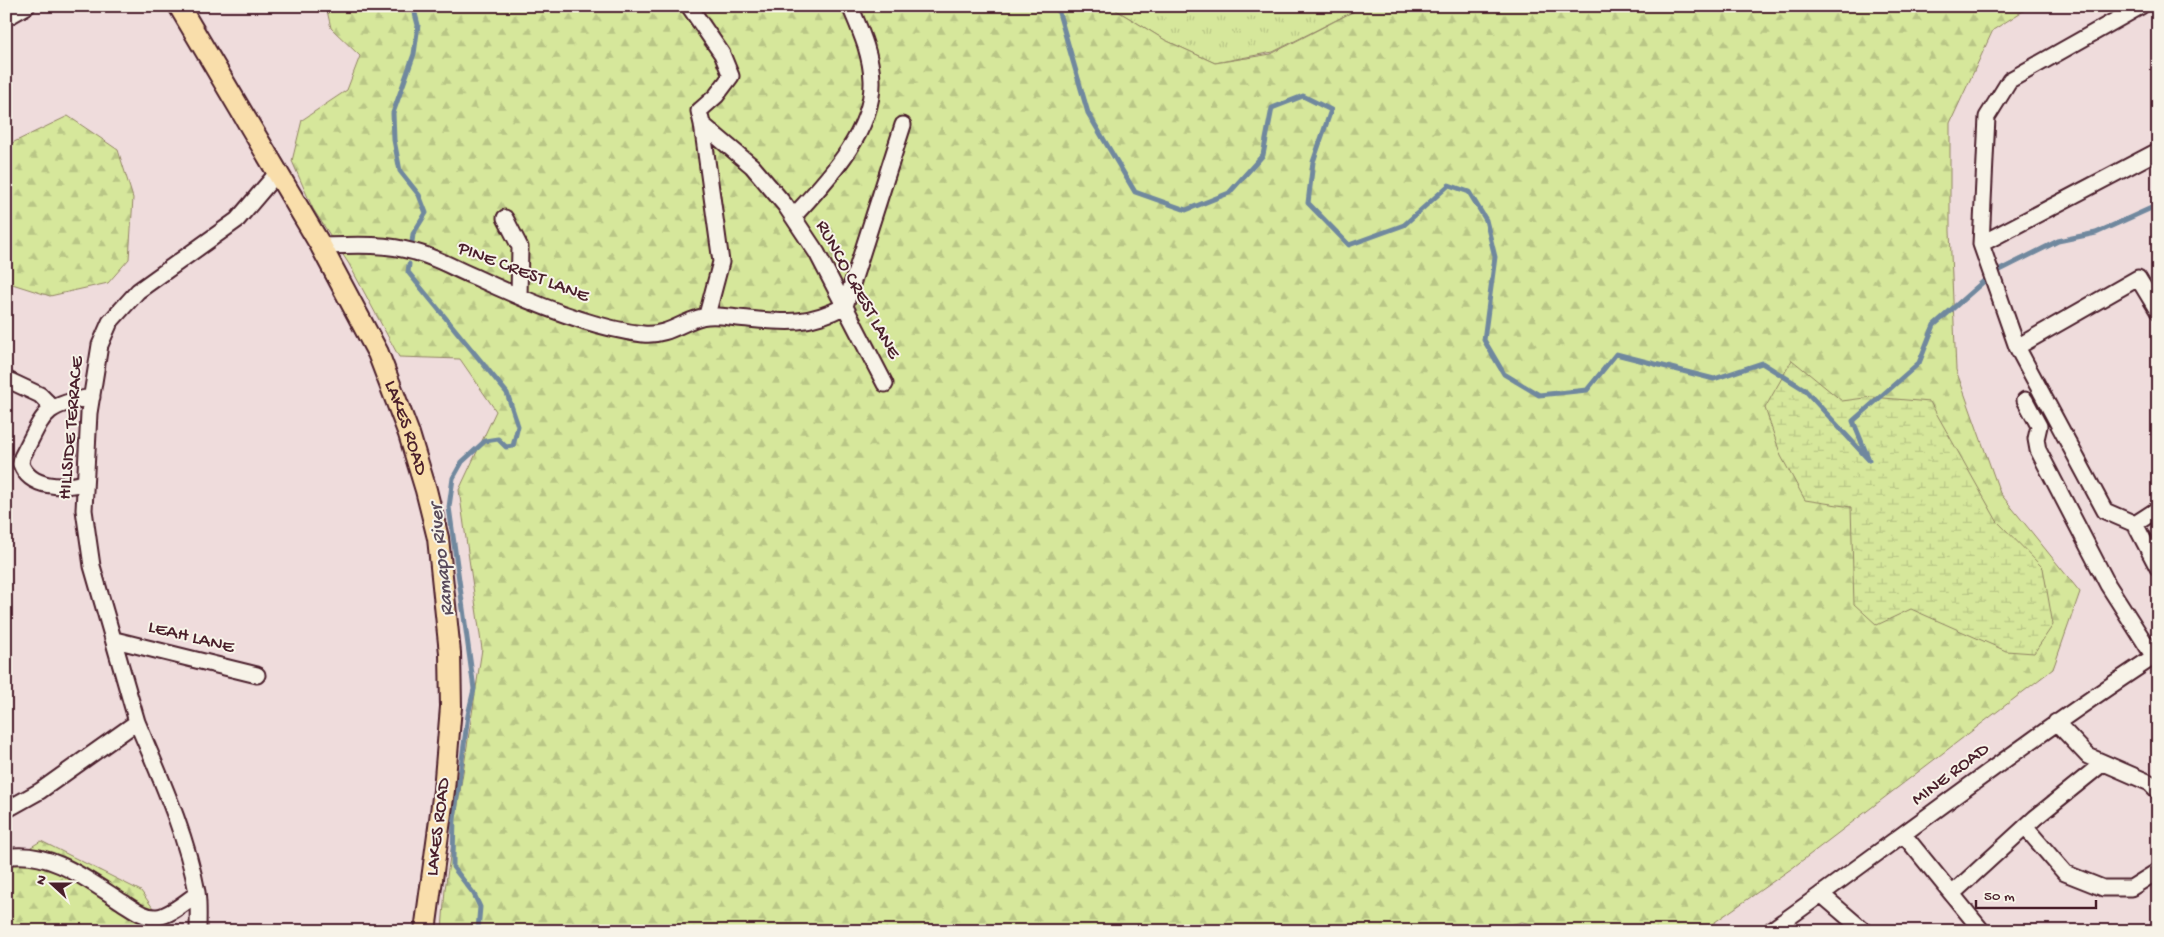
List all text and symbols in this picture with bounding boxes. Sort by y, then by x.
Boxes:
street label: RUNCO CREST LANE [809,217,905,364]
street label: PINE CREST LANE [453,237,593,309]
street label: HILLSIDE TERRACE [54,354,90,501]
street label: LAKES ROAD [378,377,433,479]
water label: Ramapo River [425,499,460,617]
street label: LEAH LANE [146,616,237,660]
street label: MINE ROAD [1908,738,1995,812]
street label: LAKES ROAD [422,776,457,877]
north arrow [28,860,78,910]
text: N [33,873,52,888]
scale bar [1976,877,2096,909]
text: 50 m [1984,888,2015,906]

